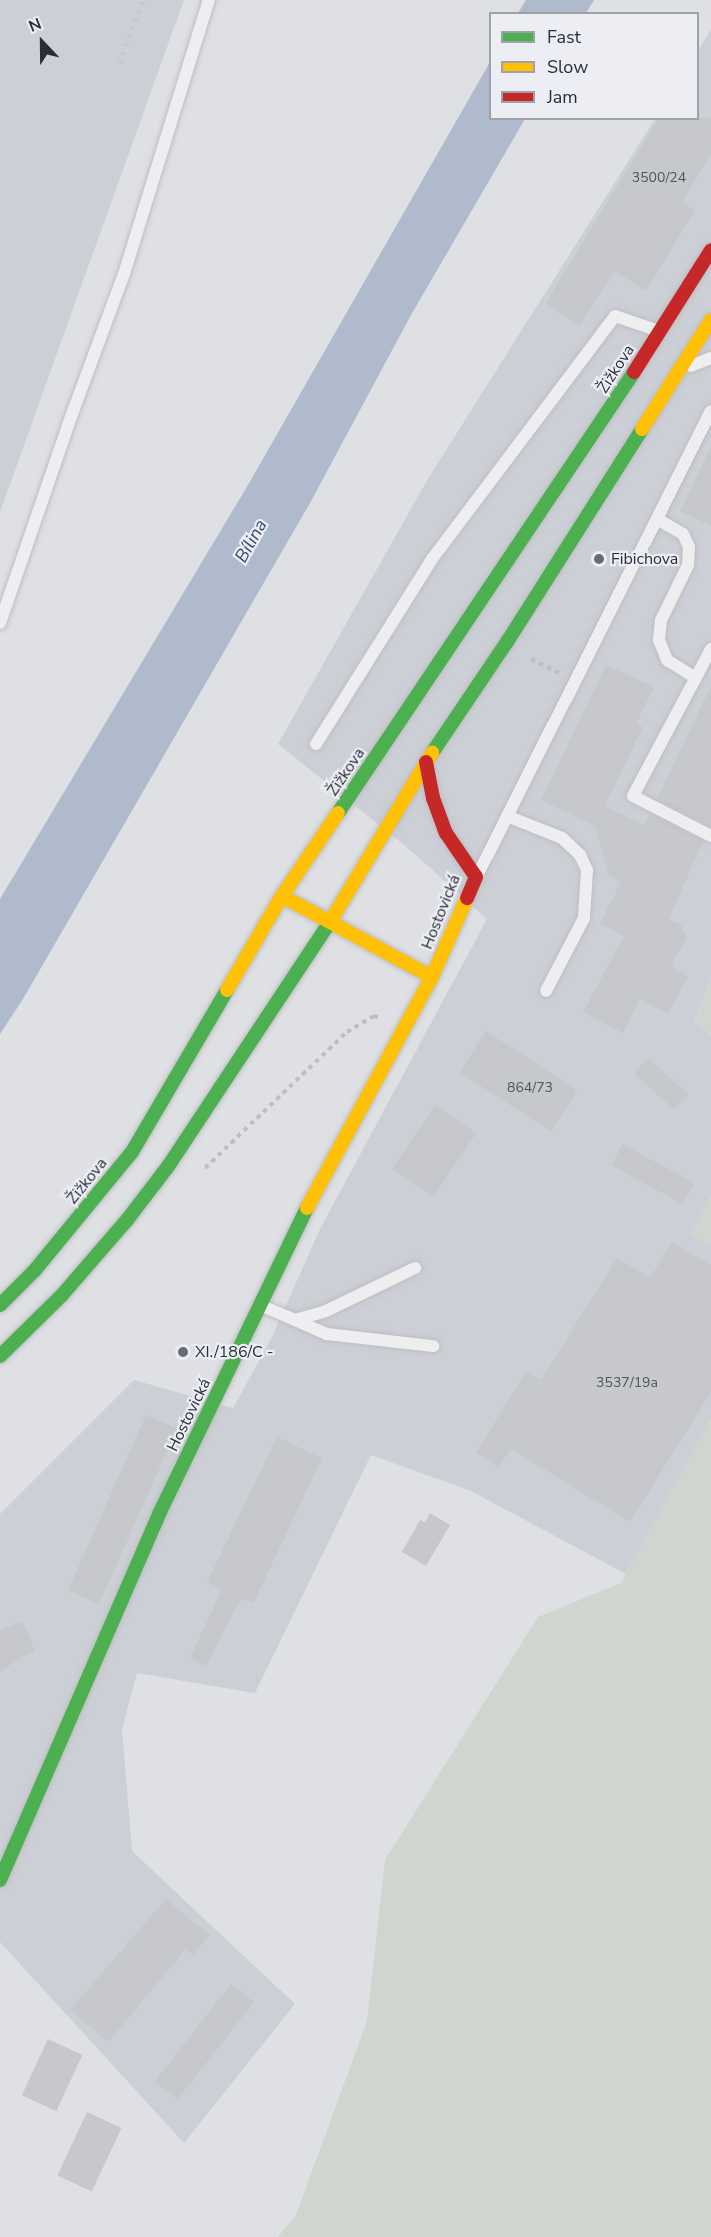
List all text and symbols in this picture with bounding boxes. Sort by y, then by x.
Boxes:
north arrow [12,12,72,72]
legend [489,12,699,120]
text: N [26,13,45,38]
text: Fast [547,25,581,49]
text: Slow [547,55,588,79]
text: Jam [547,85,578,109]
house number: 3500/24 [632,170,686,186]
street label: Žižkova [593,341,639,397]
water label: Bílina [230,516,272,566]
place label: Fibichova [611,549,678,569]
marker: Fibichova [592,552,606,566]
street label: Žižkova [323,744,369,800]
street label: Hostovická [417,872,465,952]
house number: 864/73 [507,1080,553,1096]
street label: Žižkova [63,1154,111,1208]
place label: XI./186/C - [195,1342,274,1362]
marker: XI./186/C - [176,1345,190,1359]
street label: Hostovická [163,1375,215,1455]
house number: 3537/19a [596,1375,658,1391]

